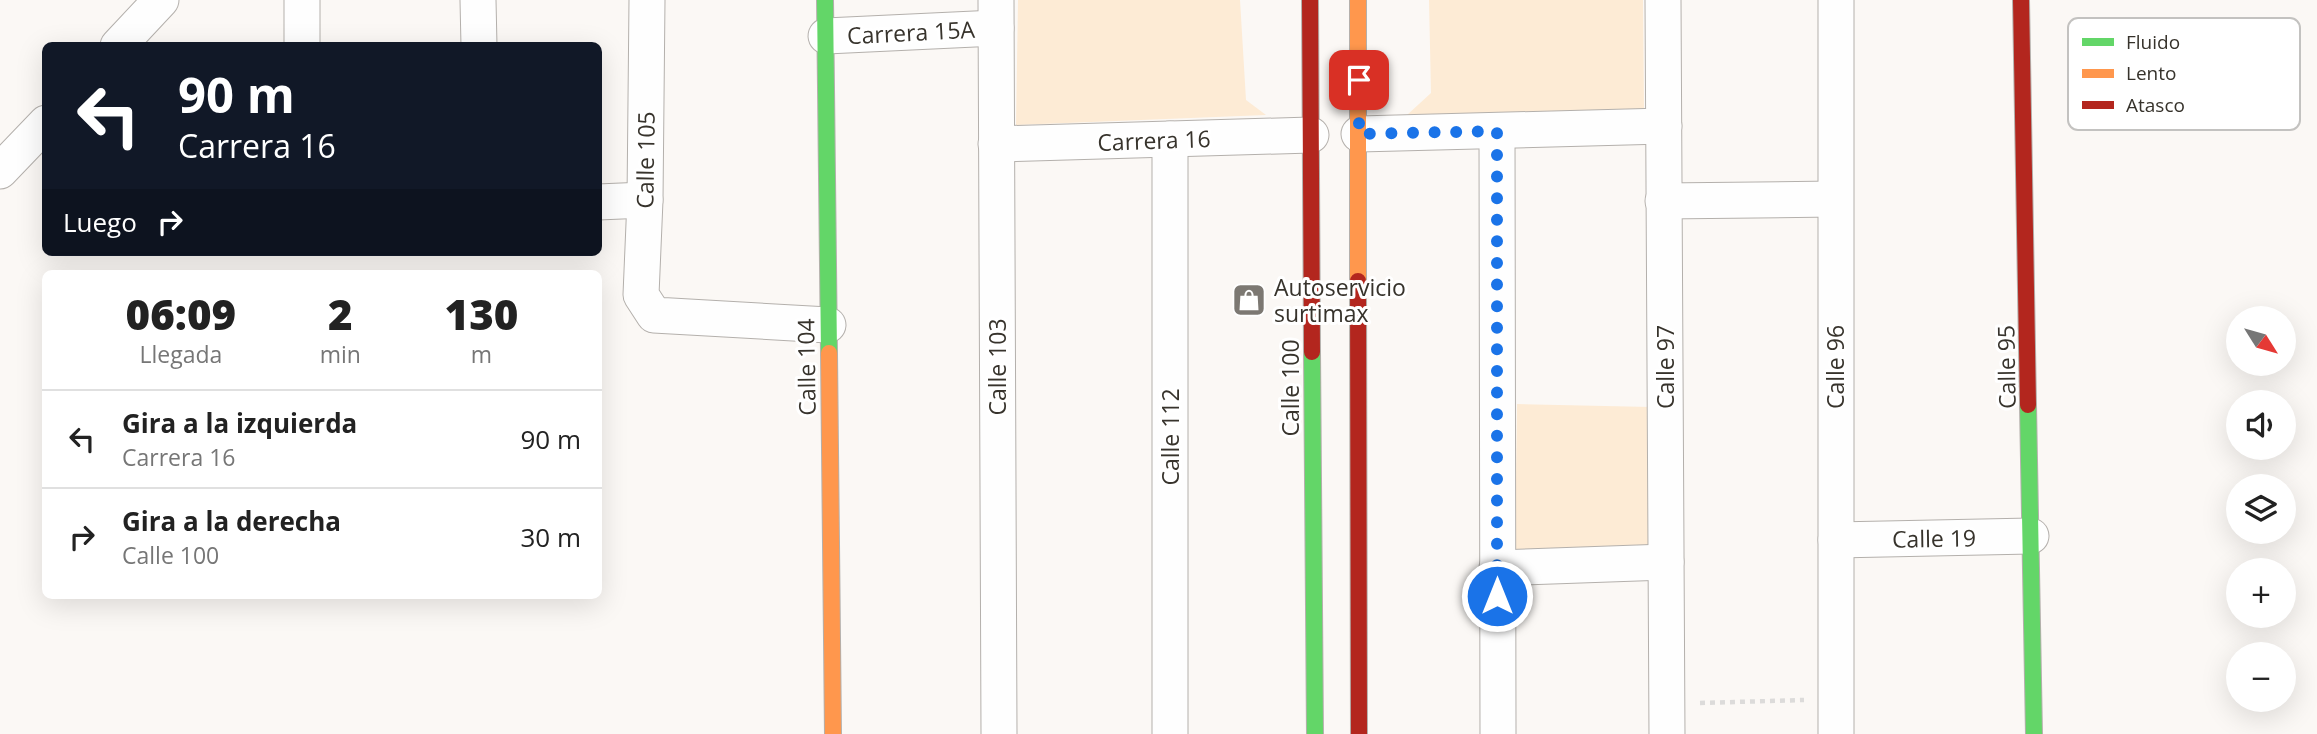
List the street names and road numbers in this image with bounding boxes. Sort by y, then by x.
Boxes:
street label: Carrera 15A [846,13,976,51]
street label: Calle 105 [628,111,662,209]
street label: Carrera 16 [1097,122,1211,158]
street label: Calle 104 [789,318,823,416]
street label: Calle 103 [981,318,1013,416]
street label: Calle 97 [1649,325,1681,409]
street label: Calle 96 [1819,325,1851,409]
street label: Calle 95 [1989,325,2023,409]
street label: Calle 100 [1274,339,1306,437]
street label: Calle 112 [1154,388,1186,486]
street label: Calle 19 [1892,521,1976,555]

